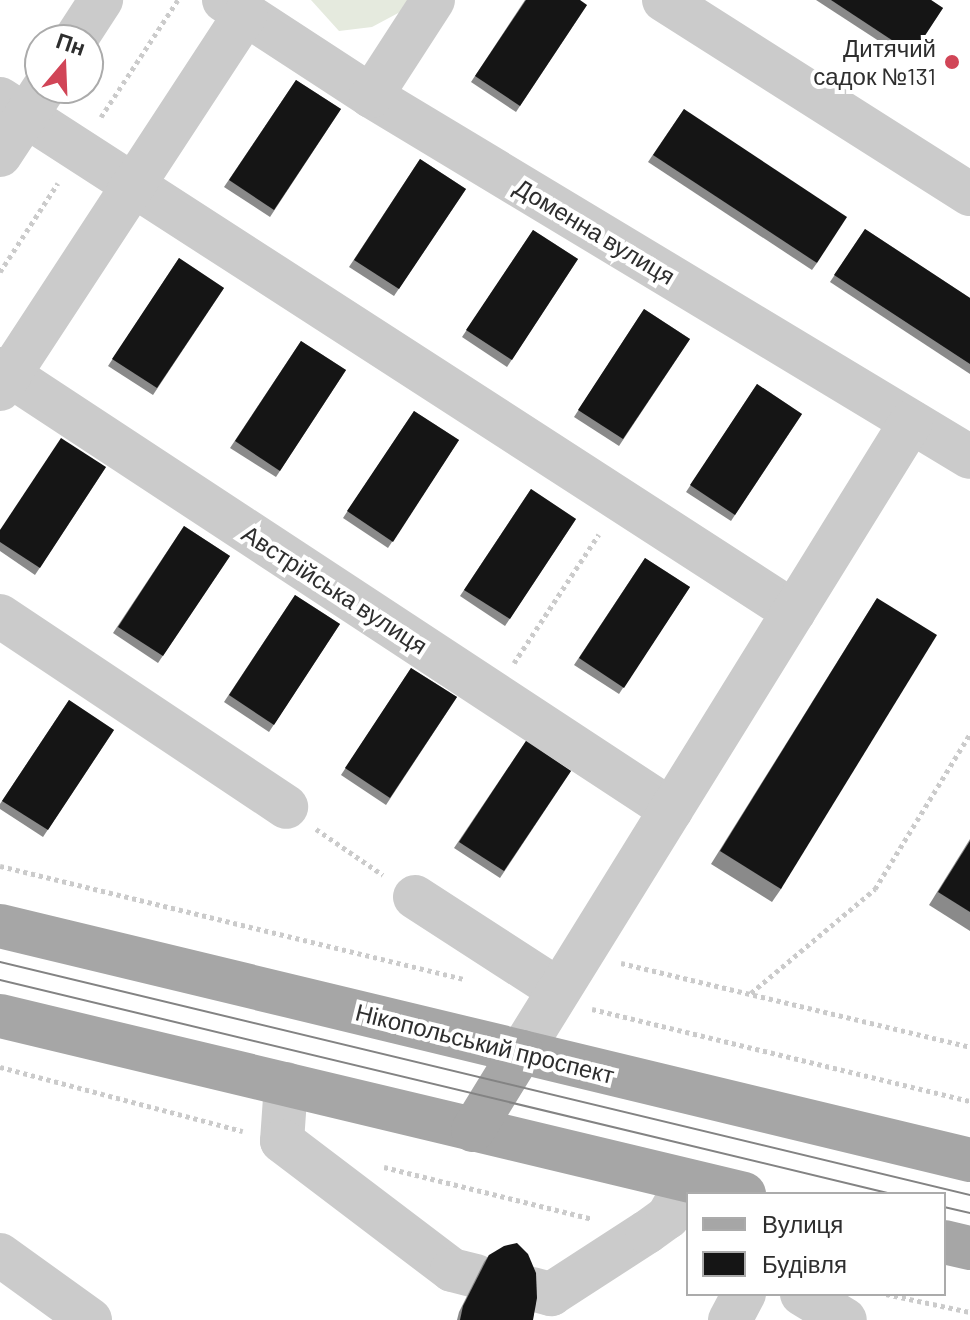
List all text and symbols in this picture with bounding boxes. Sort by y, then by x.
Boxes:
north arrow [24,24,104,104]
text: Пн [53,26,89,60]
place label: Дитячий садок №131 [813,34,936,90]
marker: Дитячий садок №131 [943,53,961,71]
street label: Доменна вулиця [509,172,681,290]
street label: Австрійська вулиця [237,518,433,660]
street label: Нікопольський проспект [353,997,617,1089]
legend [686,1192,946,1296]
text: Вулиця [762,1209,843,1238]
text: Будівля [762,1249,847,1278]

